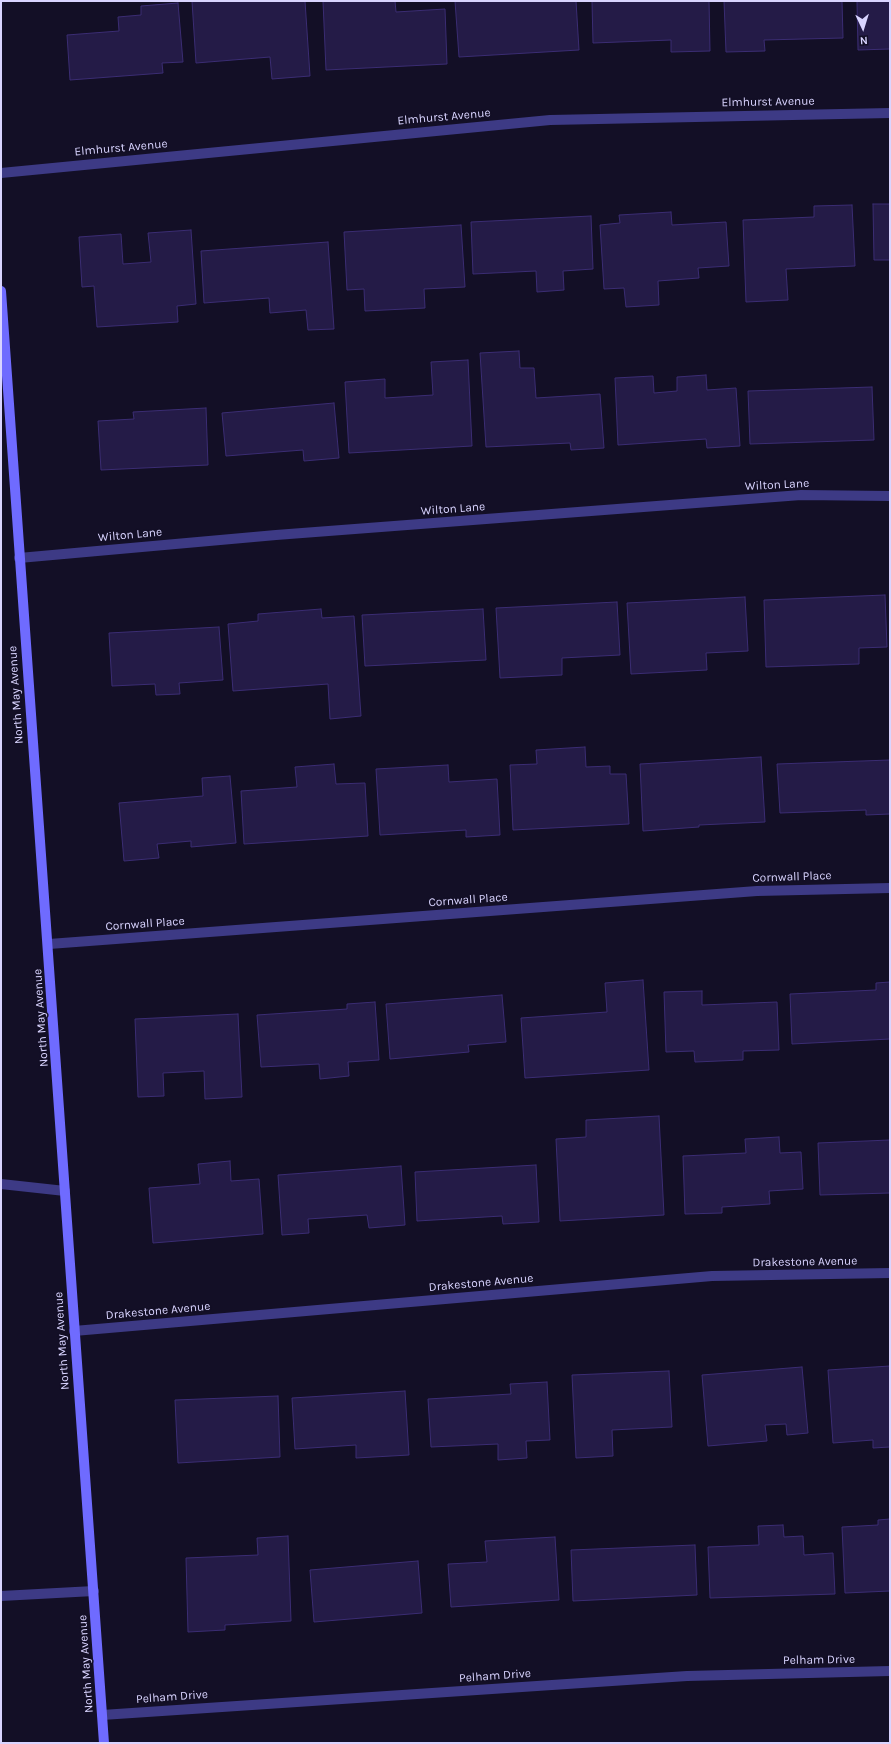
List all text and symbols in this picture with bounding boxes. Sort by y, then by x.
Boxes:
north arrow [843,8,883,48]
text: N [859,34,868,47]
street label: Elmhurst Avenue [721,94,815,110]
street label: Elmhurst Avenue [397,106,491,128]
street label: Elmhurst Avenue [74,137,168,159]
street label: Wilton Lane [744,476,810,494]
street label: Wilton Lane [420,500,486,518]
street label: Wilton Lane [97,525,163,545]
street label: North May Avenue [5,645,27,745]
street label: Cornwall Place [752,868,832,886]
street label: Cornwall Place [428,890,508,910]
street label: Cornwall Place [105,914,185,934]
street label: North May Avenue [30,968,52,1068]
street label: Drakestone Avenue [752,1254,858,1270]
street label: Drakestone Avenue [428,1271,534,1295]
street label: North May Avenue [51,1291,73,1391]
street label: Drakestone Avenue [105,1299,211,1323]
street label: North May Avenue [75,1614,97,1714]
street label: Pelham Drive [783,1652,855,1668]
street label: Pelham Drive [459,1666,531,1686]
street label: Pelham Drive [136,1687,208,1707]

